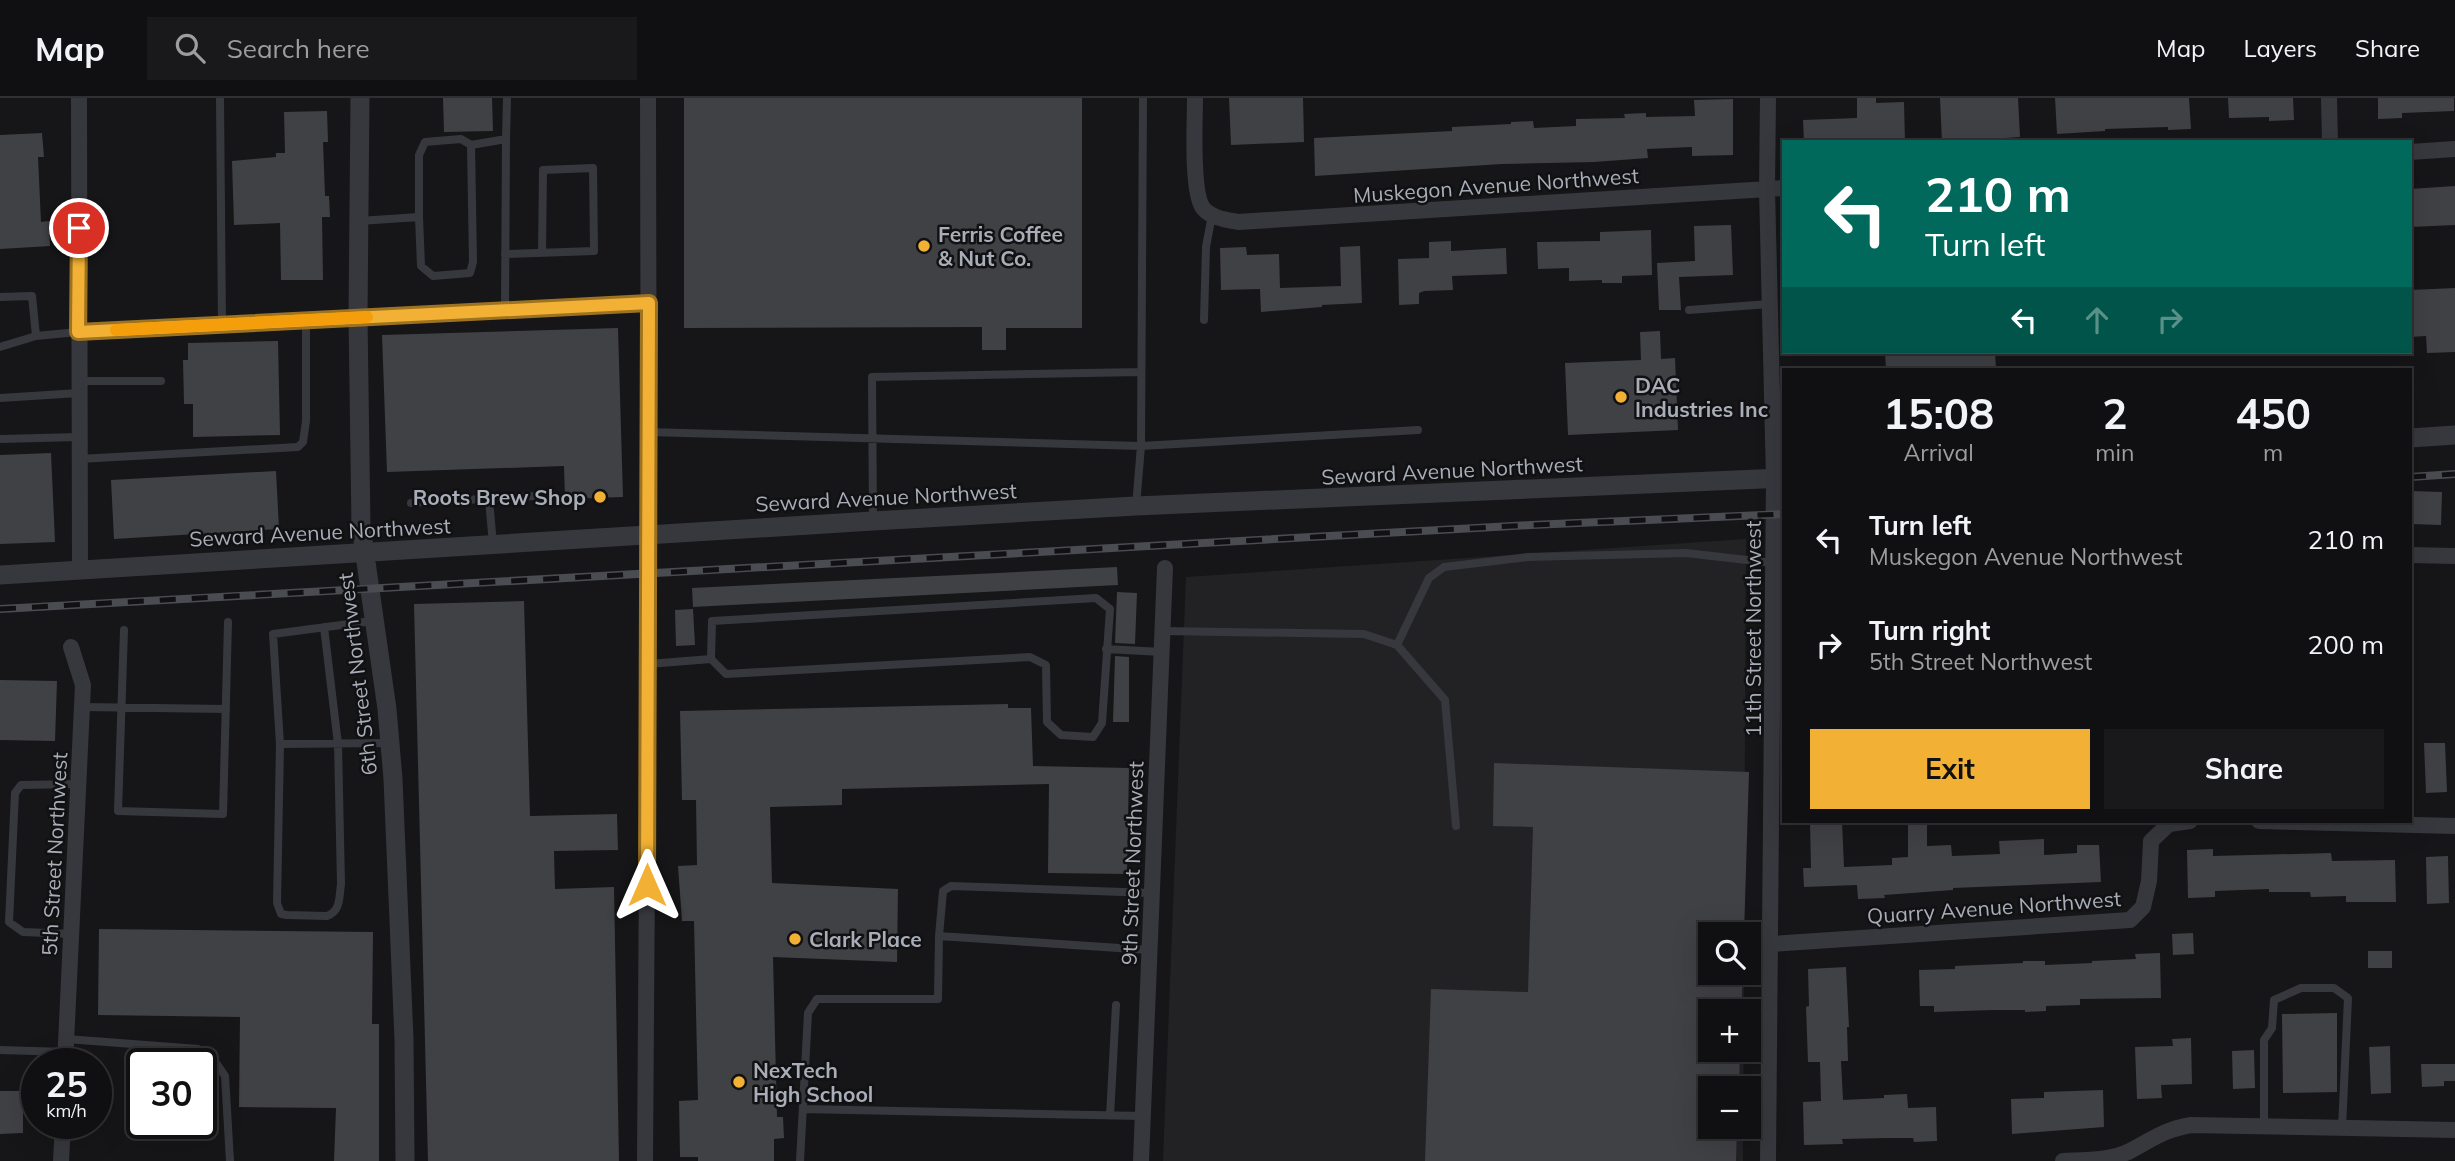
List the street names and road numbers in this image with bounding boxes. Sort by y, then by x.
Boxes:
street label: Muskegon Avenue Northwest [1352,162,1640,208]
street label: Seward Avenue Northwest [1321,450,1583,490]
street label: Seward Avenue Northwest [755,477,1017,517]
street label: Seward Avenue Northwest [189,512,451,552]
street label: 11th Street Northwest [1740,521,1766,737]
street label: 6th Street Northwest [332,571,382,777]
street label: 5th Street Northwest [36,752,72,956]
street label: 9th Street Northwest [1115,761,1149,965]
street label: Quarry Avenue Northwest [1866,885,2122,929]

